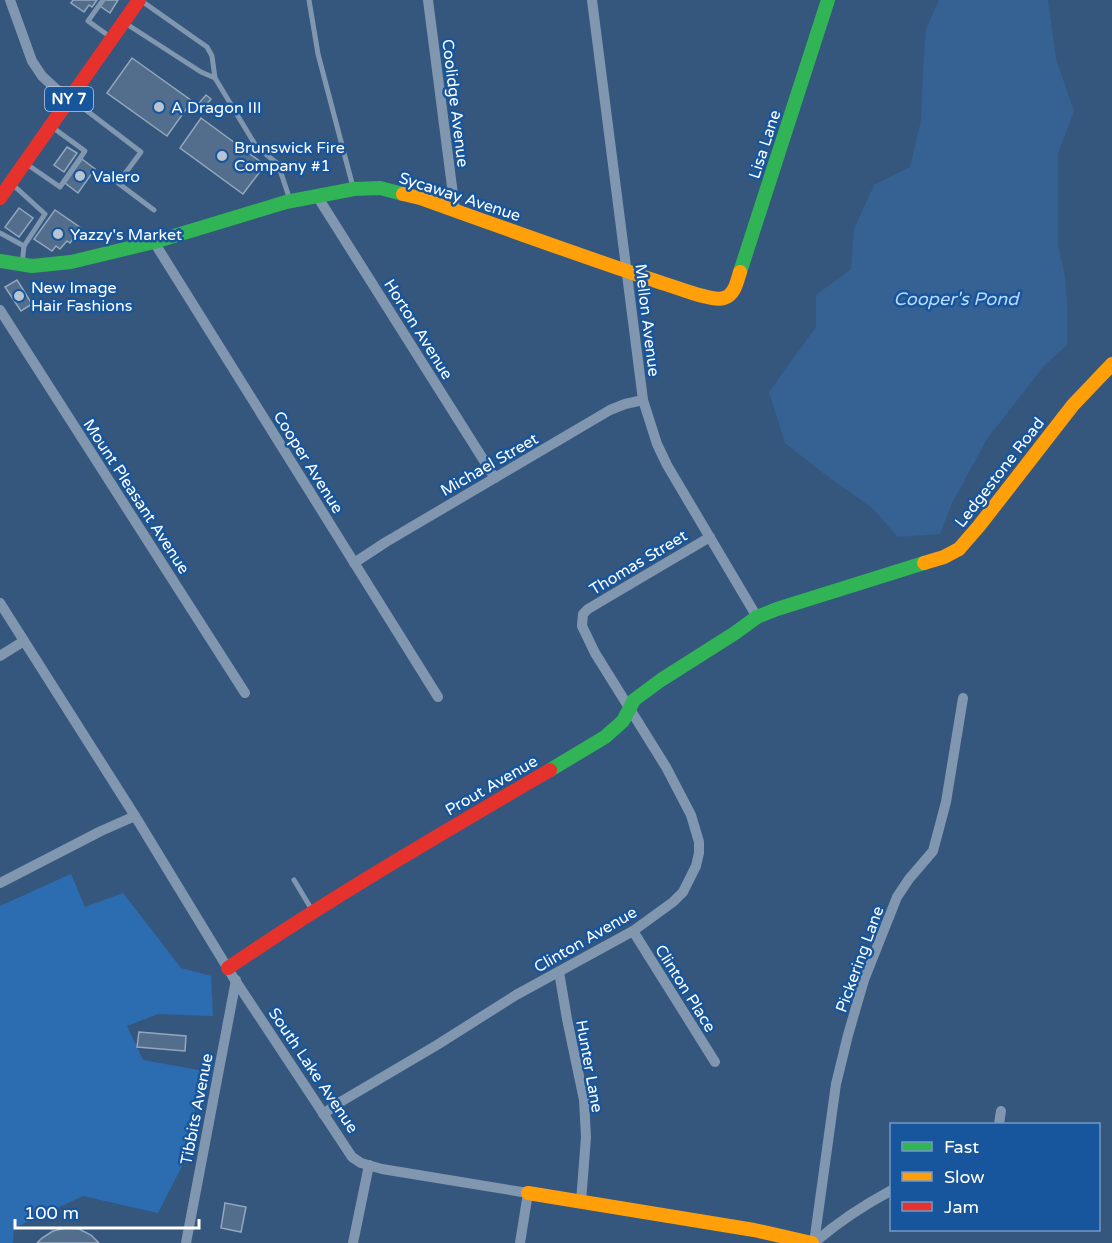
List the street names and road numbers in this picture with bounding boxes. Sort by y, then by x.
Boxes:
street label: Coolidge Avenue [437,38,473,168]
road number: NY 7 [45,87,93,111]
street label: Lisa Lane [744,107,785,181]
street label: Sycaway Avenue [396,168,523,226]
street label: Mellon Avenue [630,263,664,377]
street label: Horton Avenue [379,276,457,383]
street label: Cooper Avenue [269,408,348,517]
street label: Ledgestone Road [951,414,1049,532]
street label: Mount Pleasant Avenue [78,415,194,578]
street label: Michael Street [437,429,542,501]
street label: Thomas Street [586,526,691,600]
street label: Prout Avenue [442,751,541,820]
street label: Clinton Avenue [530,902,641,977]
street label: Pickering Lane [831,903,888,1015]
street label: Clinton Place [650,941,720,1036]
street label: South Lake Avenue [264,1004,362,1137]
street label: Hunter Lane [571,1018,607,1114]
street label: Tibbits Avenue [176,1052,218,1167]

